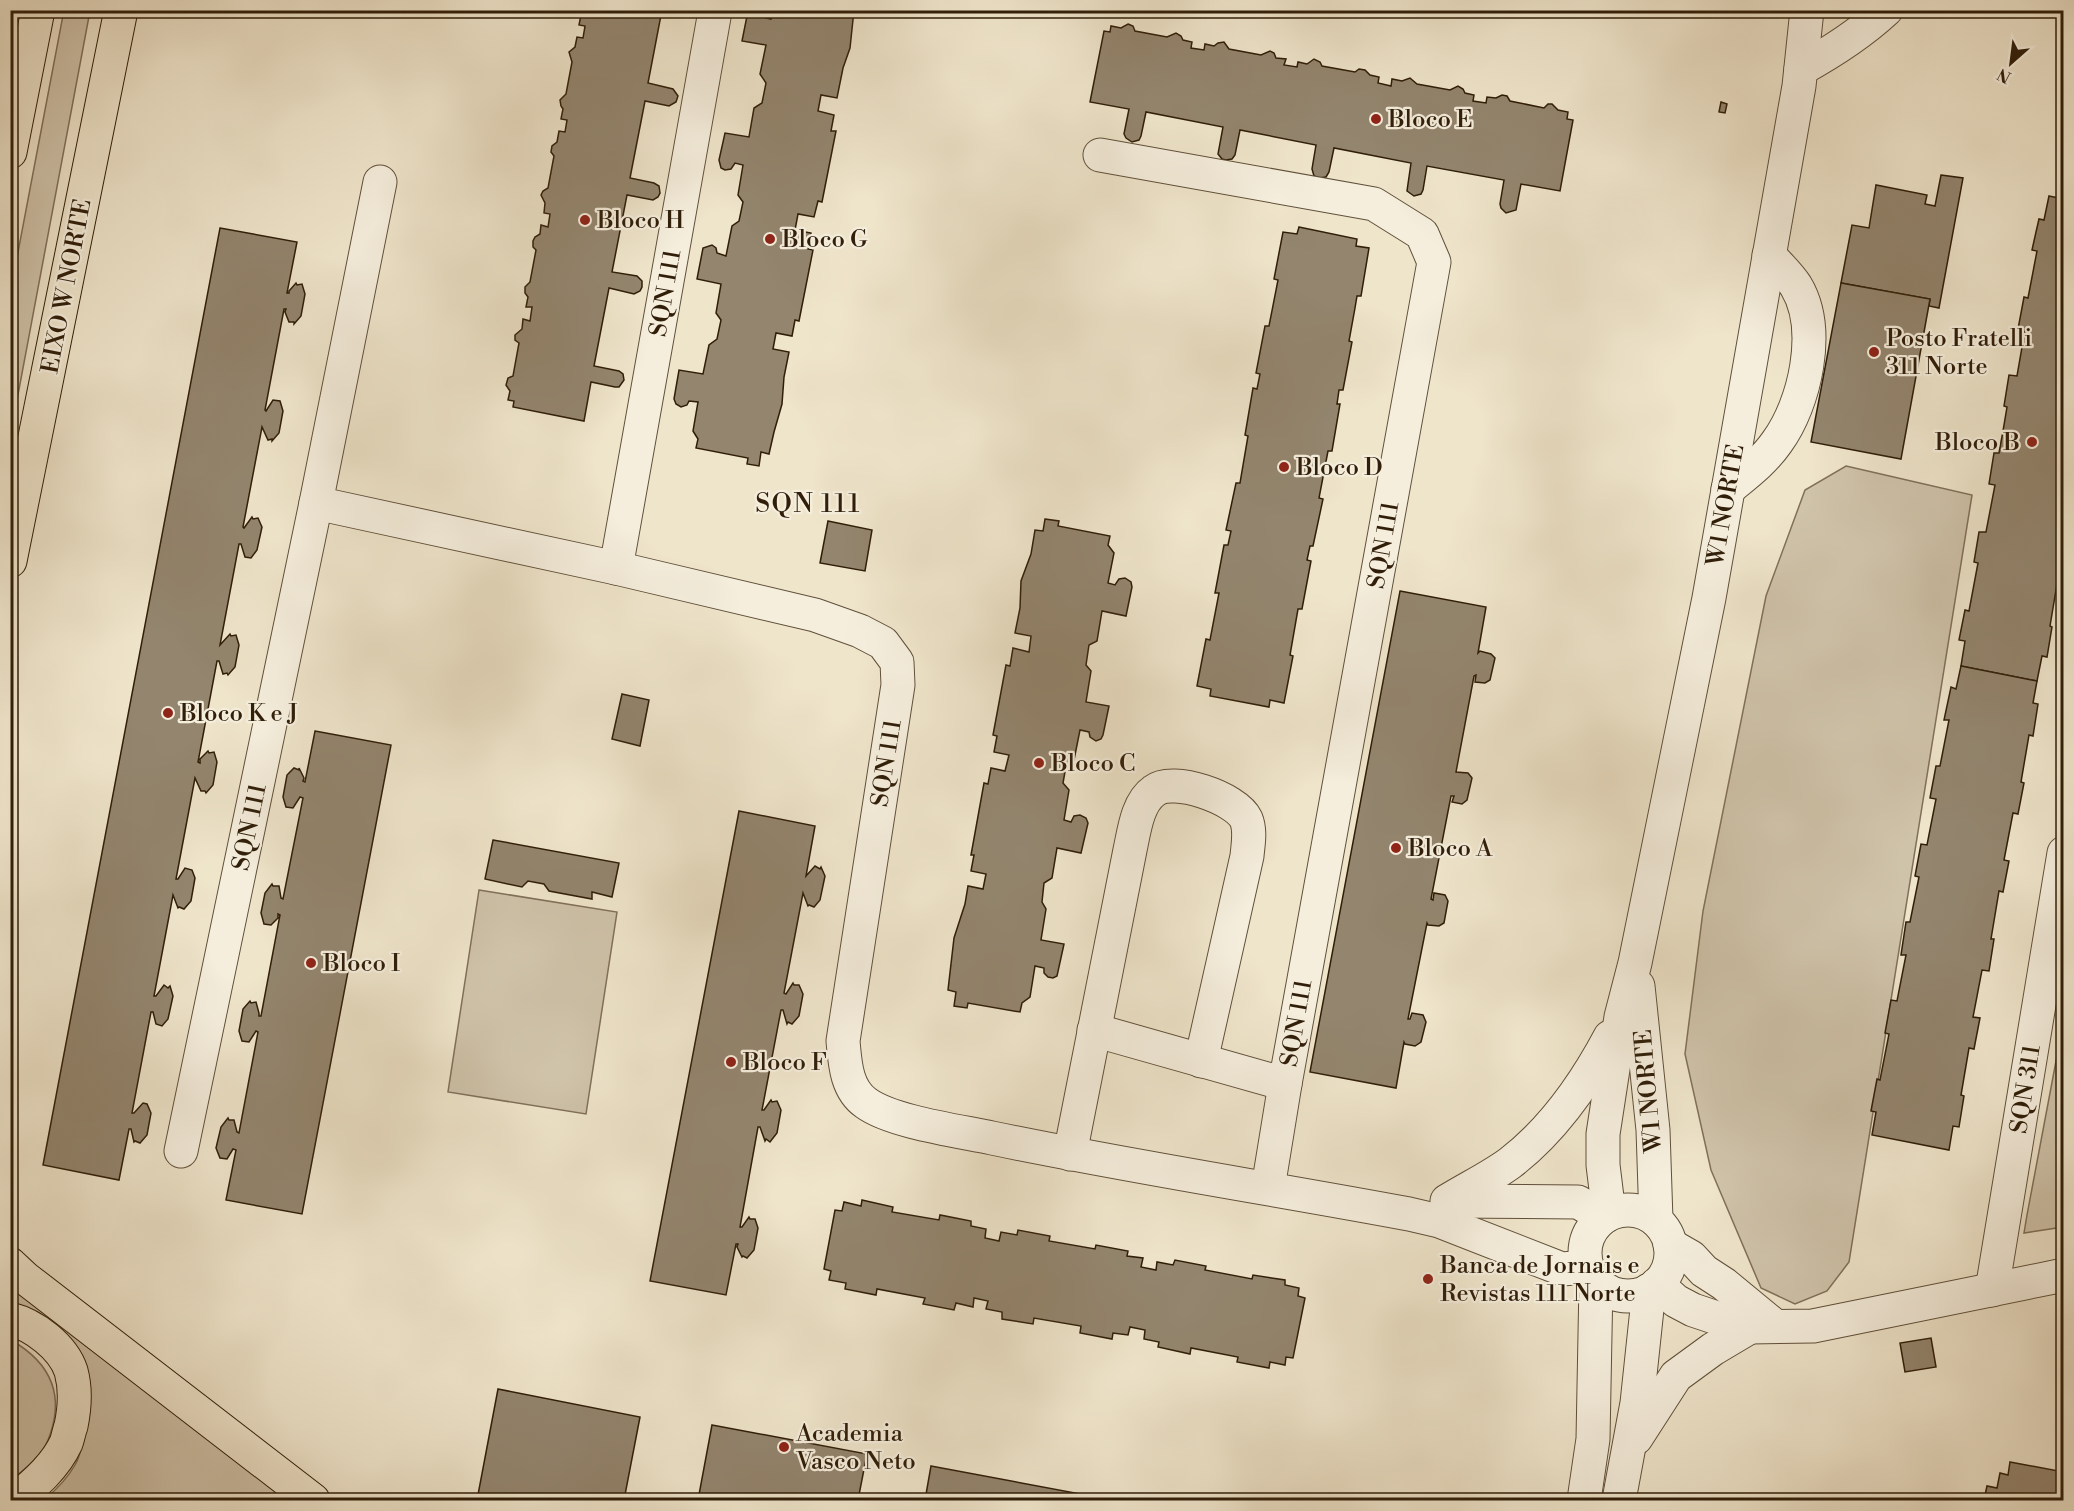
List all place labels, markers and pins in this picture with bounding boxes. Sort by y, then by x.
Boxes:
place label: Bloco E [1387,105,1473,135]
marker: Bloco E [1369,112,1383,126]
place label: Bloco H [596,206,684,236]
marker: Bloco H [578,213,592,227]
place label: Bloco G [781,225,868,255]
marker: Bloco G [763,232,777,246]
place label: Posto Fratelli 311 Norte [1886,324,2032,382]
marker: Posto Fratelli 311 Norte [1867,345,1881,359]
place label: Bloco B [1934,428,2020,458]
marker: Bloco B [2025,435,2039,449]
place label: Bloco D [1295,453,1383,483]
marker: Bloco D [1277,460,1291,474]
place label: Bloco K e J [179,699,299,729]
marker: Bloco K e J [161,706,175,720]
place label: Bloco C [1050,749,1136,779]
marker: Bloco C [1032,756,1046,770]
place label: Bloco A [1407,834,1493,864]
marker: Bloco A [1389,841,1403,855]
place label: Bloco I [322,949,400,979]
marker: Bloco I [304,956,318,970]
place label: Bloco F [742,1048,827,1078]
marker: Bloco F [724,1055,738,1069]
place label: Banca de Jornais e Revistas 111 Norte [1439,1251,1640,1309]
marker: Banca de Jornais e Revistas 111 Norte [1421,1272,1435,1286]
place label: Academia Vasco Neto [795,1419,916,1477]
marker: Academia Vasco Neto [777,1440,791,1454]

